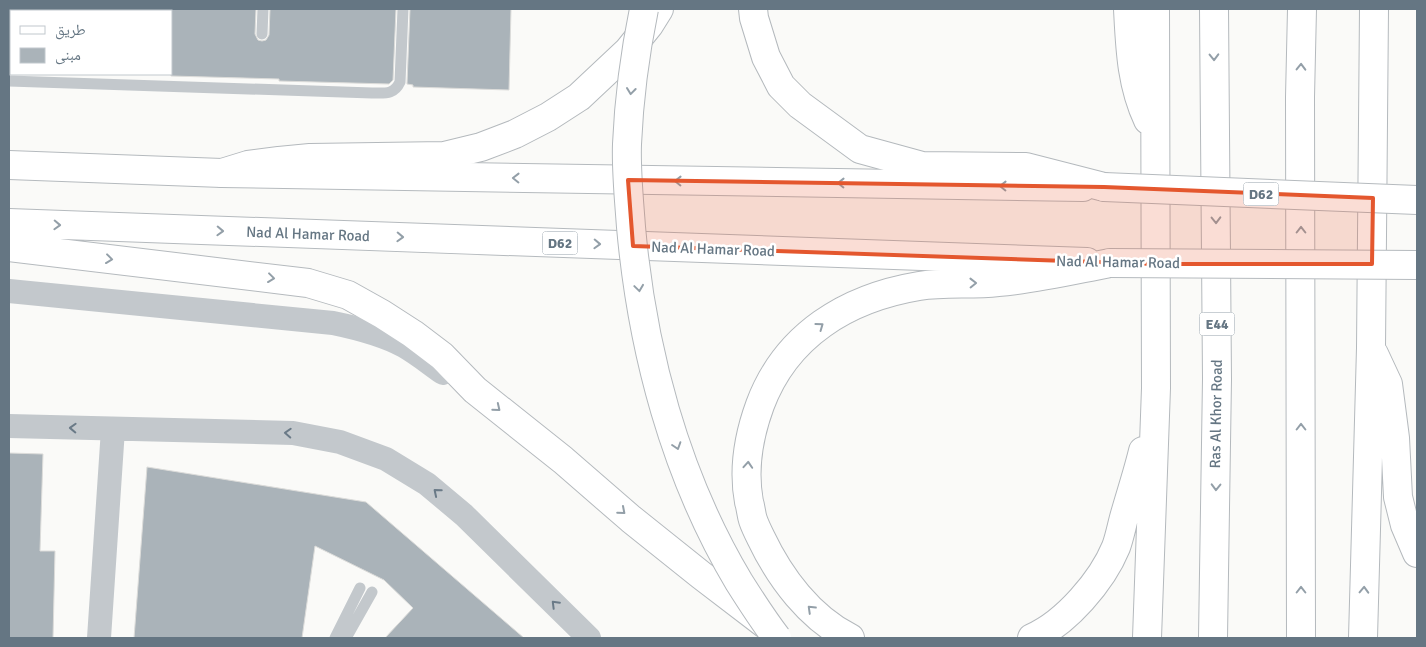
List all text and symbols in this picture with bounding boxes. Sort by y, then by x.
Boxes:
legend [10,10,172,75]
text: طريق [55,21,86,40]
text: مبنى [55,46,81,65]
one-way arrow [1209,54,1219,62]
one-way arrow [1296,63,1306,70]
one-way arrow [626,88,637,96]
one-way arrow [511,173,519,183]
one-way arrow [674,176,682,186]
one-way arrow [836,178,844,188]
one-way arrow [999,181,1006,191]
road number: D62 [1244,182,1278,205]
one-way arrow [1211,216,1221,224]
one-way arrow [54,219,62,230]
street label: Nad Al Hamar Road [246,223,370,245]
one-way arrow [216,225,224,236]
one-way arrow [1296,225,1306,233]
one-way arrow [396,232,404,243]
road number: D62 [542,232,578,254]
street label: Nad Al Hamar Road [651,238,775,260]
one-way arrow [593,239,601,250]
street label: Nad Al Hamar Road [1056,252,1180,272]
one-way arrow [106,253,114,264]
one-way arrow [266,273,275,283]
one-way arrow [970,278,978,288]
one-way arrow [633,284,643,292]
road number: E44 [1200,312,1234,336]
one-way arrow [814,323,824,332]
street label: Ras Al Khor Road [1206,359,1226,469]
one-way arrow [491,402,500,410]
one-way arrow [69,422,77,433]
one-way arrow [1296,423,1306,430]
one-way arrow [284,428,292,439]
one-way arrow [672,441,682,449]
one-way arrow [742,461,753,469]
one-way arrow [1210,484,1221,492]
one-way arrow [434,489,443,498]
one-way arrow [617,506,626,515]
one-way arrow [1296,585,1306,593]
one-way arrow [1358,585,1369,593]
one-way arrow [551,601,560,610]
one-way arrow [808,606,817,615]

